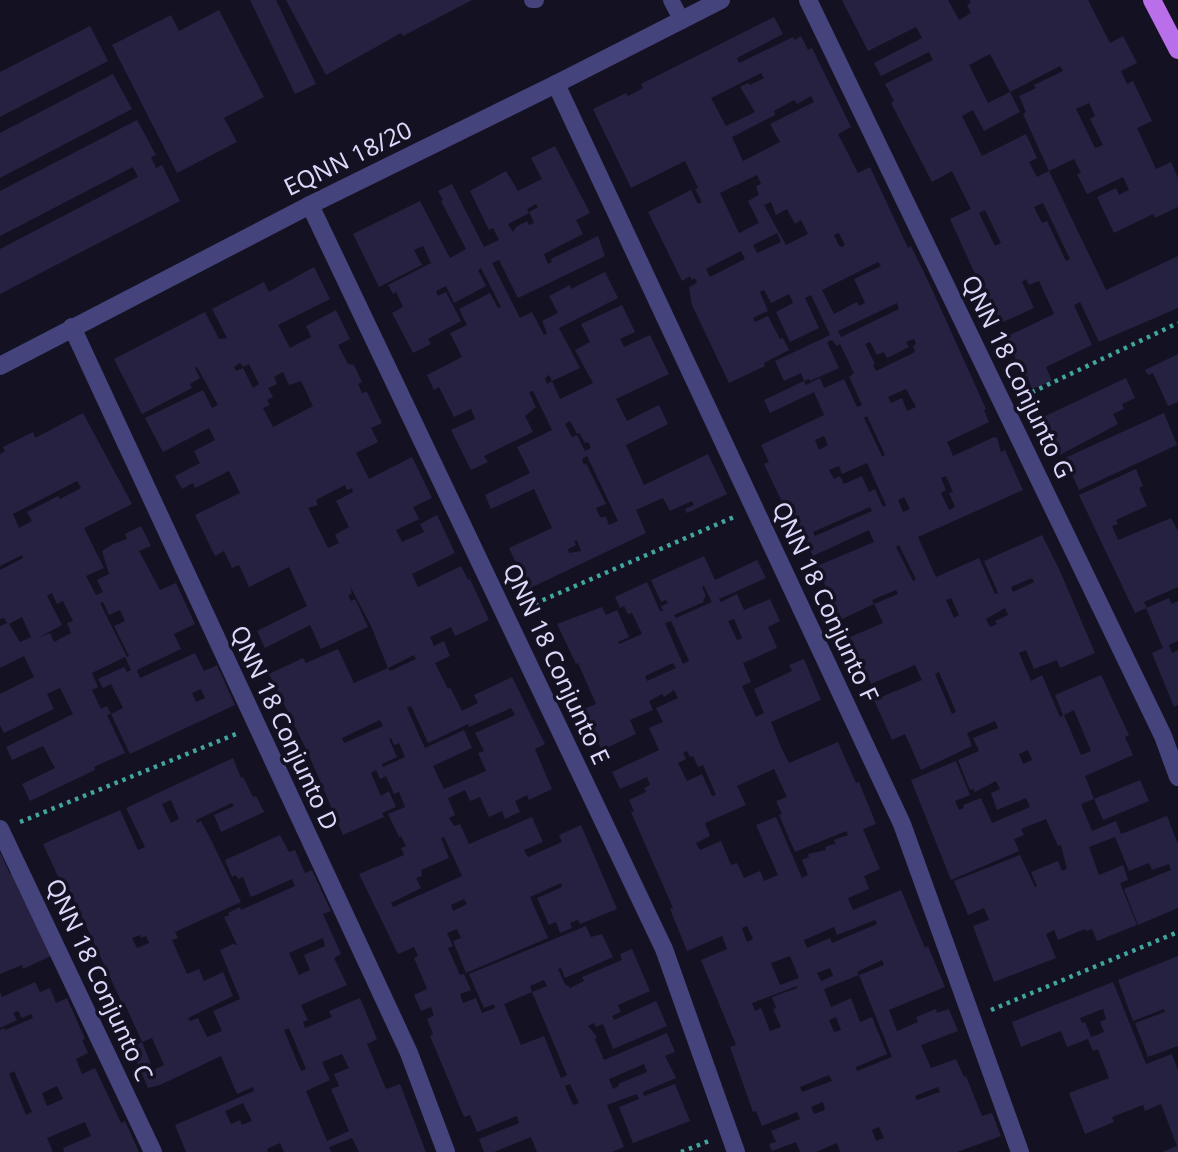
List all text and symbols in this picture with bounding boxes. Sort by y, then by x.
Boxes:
street label: EQNN 18/20 [278,112,417,203]
street label: QNN 18 Conjunto G [955,269,1082,484]
street label: QNN 18 Conjunto F [765,496,887,707]
street label: QNN 18 Conjunto E [496,557,618,769]
street label: QNN 18 Conjunto D [223,620,347,835]
street label: QNN 18 Conjunto C [39,873,162,1086]

